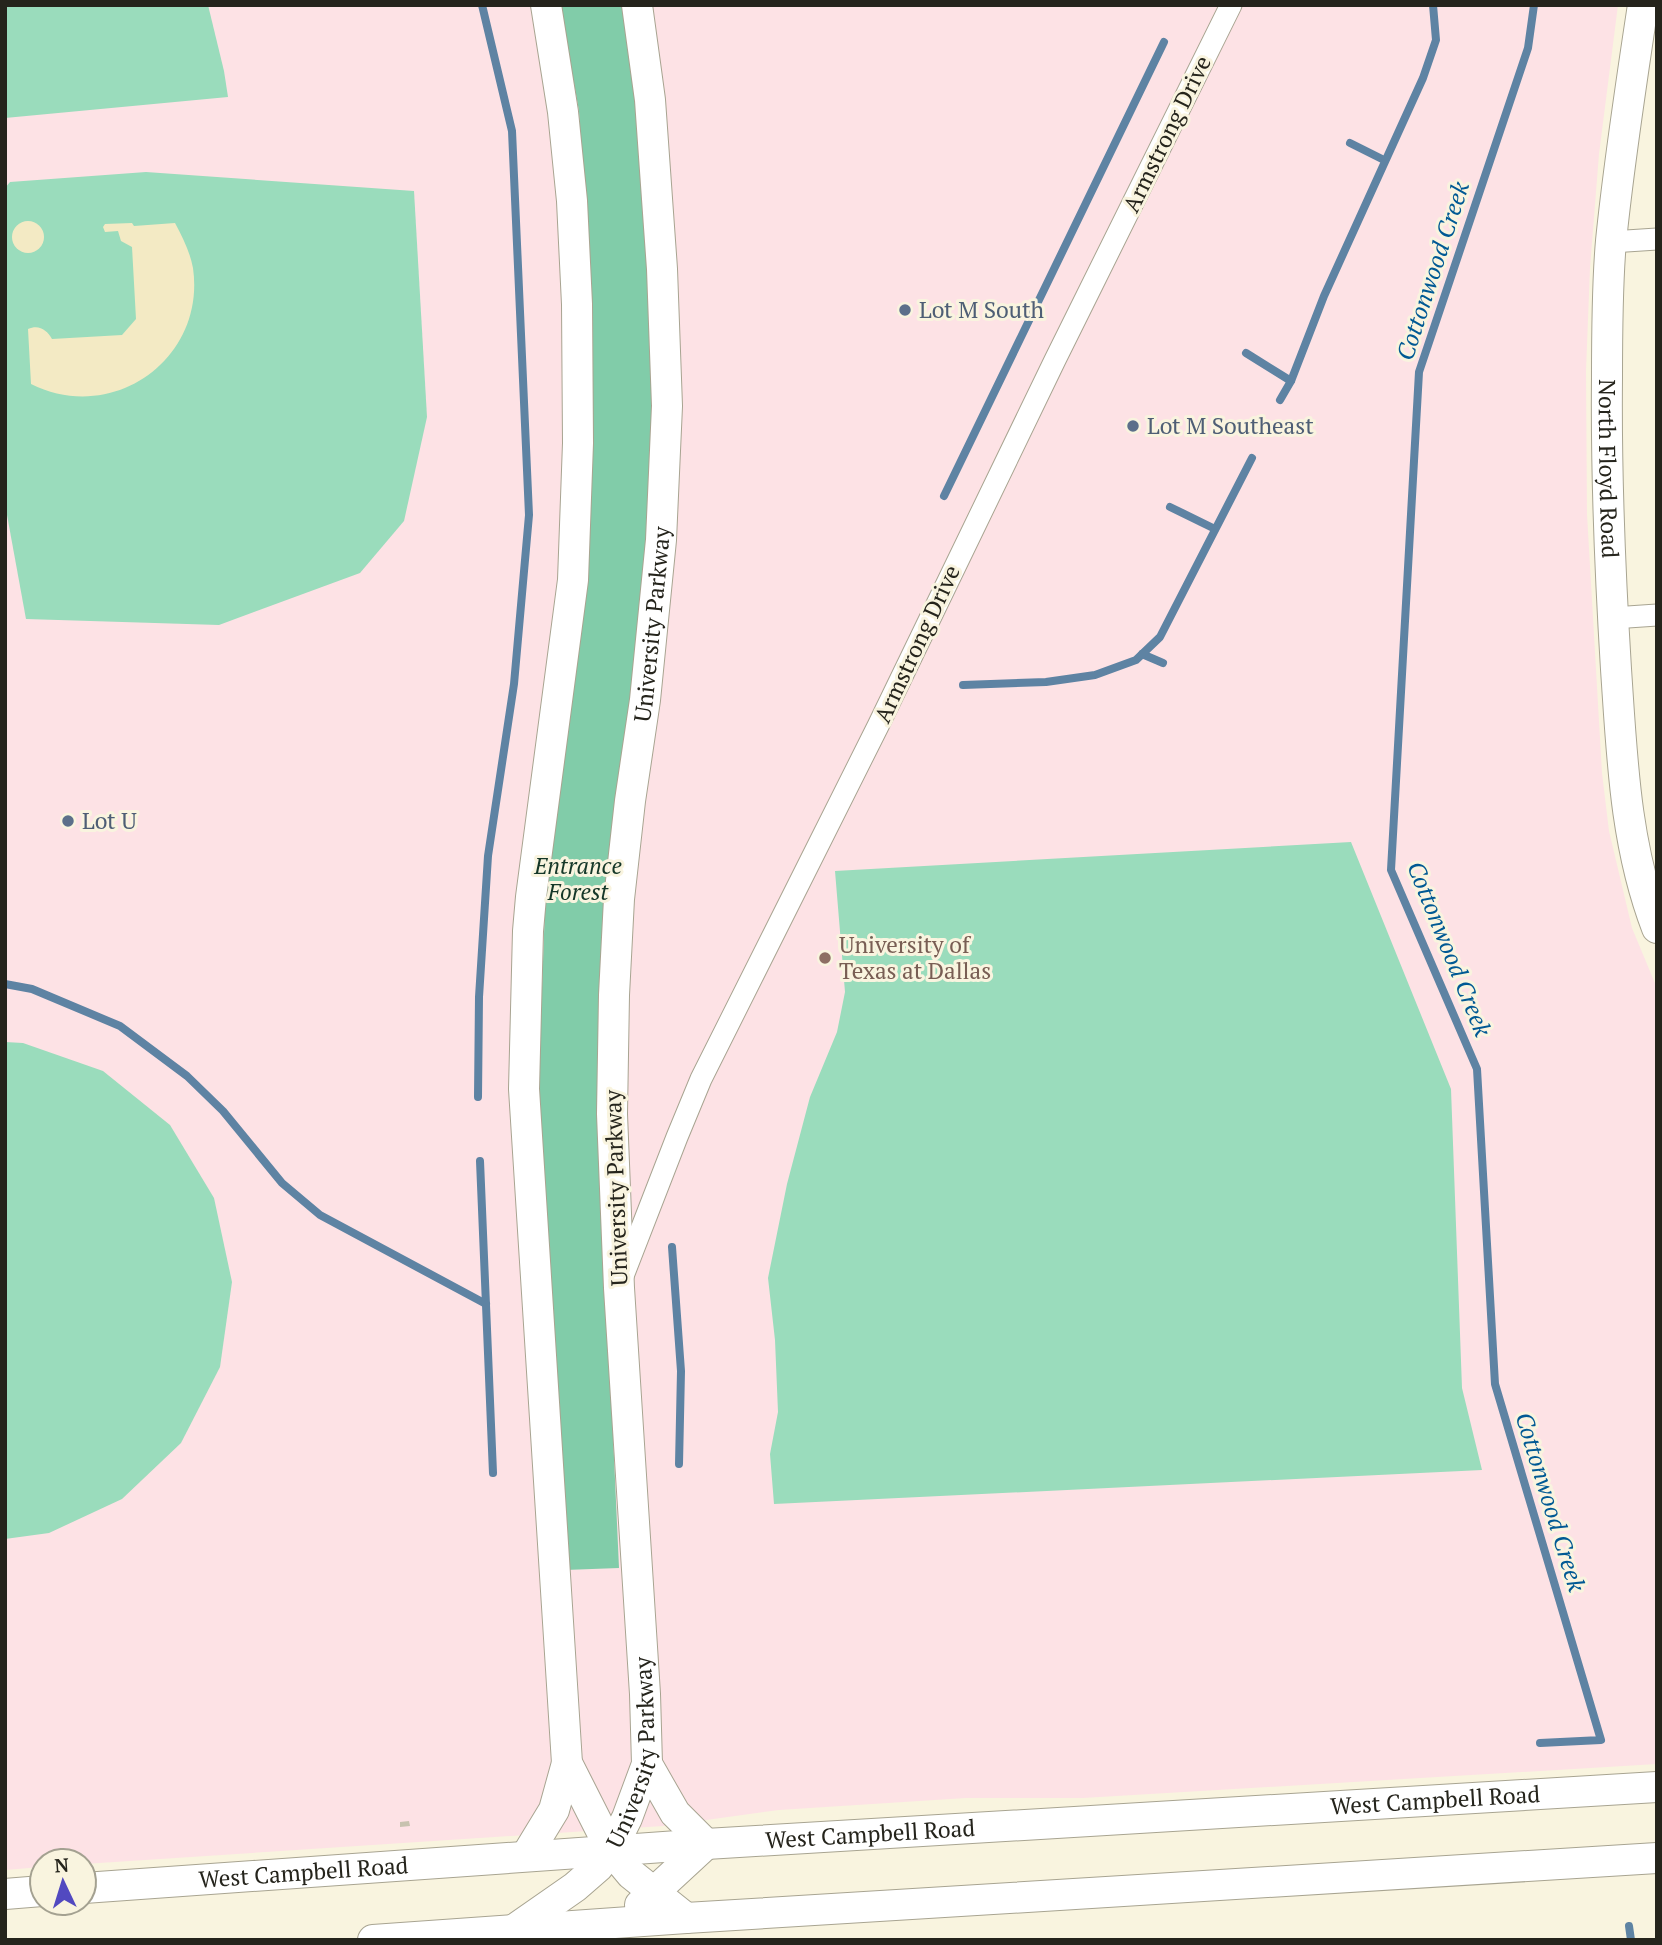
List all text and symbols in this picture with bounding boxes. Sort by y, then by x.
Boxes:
street label: Armstrong Drive [1115,50,1218,217]
water label: Cottonwood Creek [1388,177,1476,364]
place label: Lot M South [919,294,1045,325]
marker: Lot M South [897,302,913,318]
street label: North Floyd Road [1592,379,1626,559]
place label: Lot M Southeast [1147,410,1314,441]
marker: Lot M Southeast [1125,418,1141,434]
street label: University Parkway [626,525,677,724]
street label: Armstrong Drive [866,560,967,728]
place label: Lot U [82,805,137,836]
marker: Lot U [60,813,76,829]
park label: Entrance Forest [533,850,622,907]
water label: Cottonwood Creek [1400,856,1500,1041]
place label: University of Texas at Dallas [839,929,991,986]
marker: University of Texas at Dallas [817,950,833,966]
street label: University Parkway [597,1089,634,1287]
water label: Cottonwood Creek [1508,1408,1594,1596]
street label: University Parkway [599,1656,663,1853]
street label: West Campbell Road [1329,1778,1541,1822]
street label: West Campbell Road [764,1812,976,1855]
north arrow [28,1847,98,1917]
street label: West Campbell Road [198,1849,409,1895]
text: N [54,1852,70,1878]

